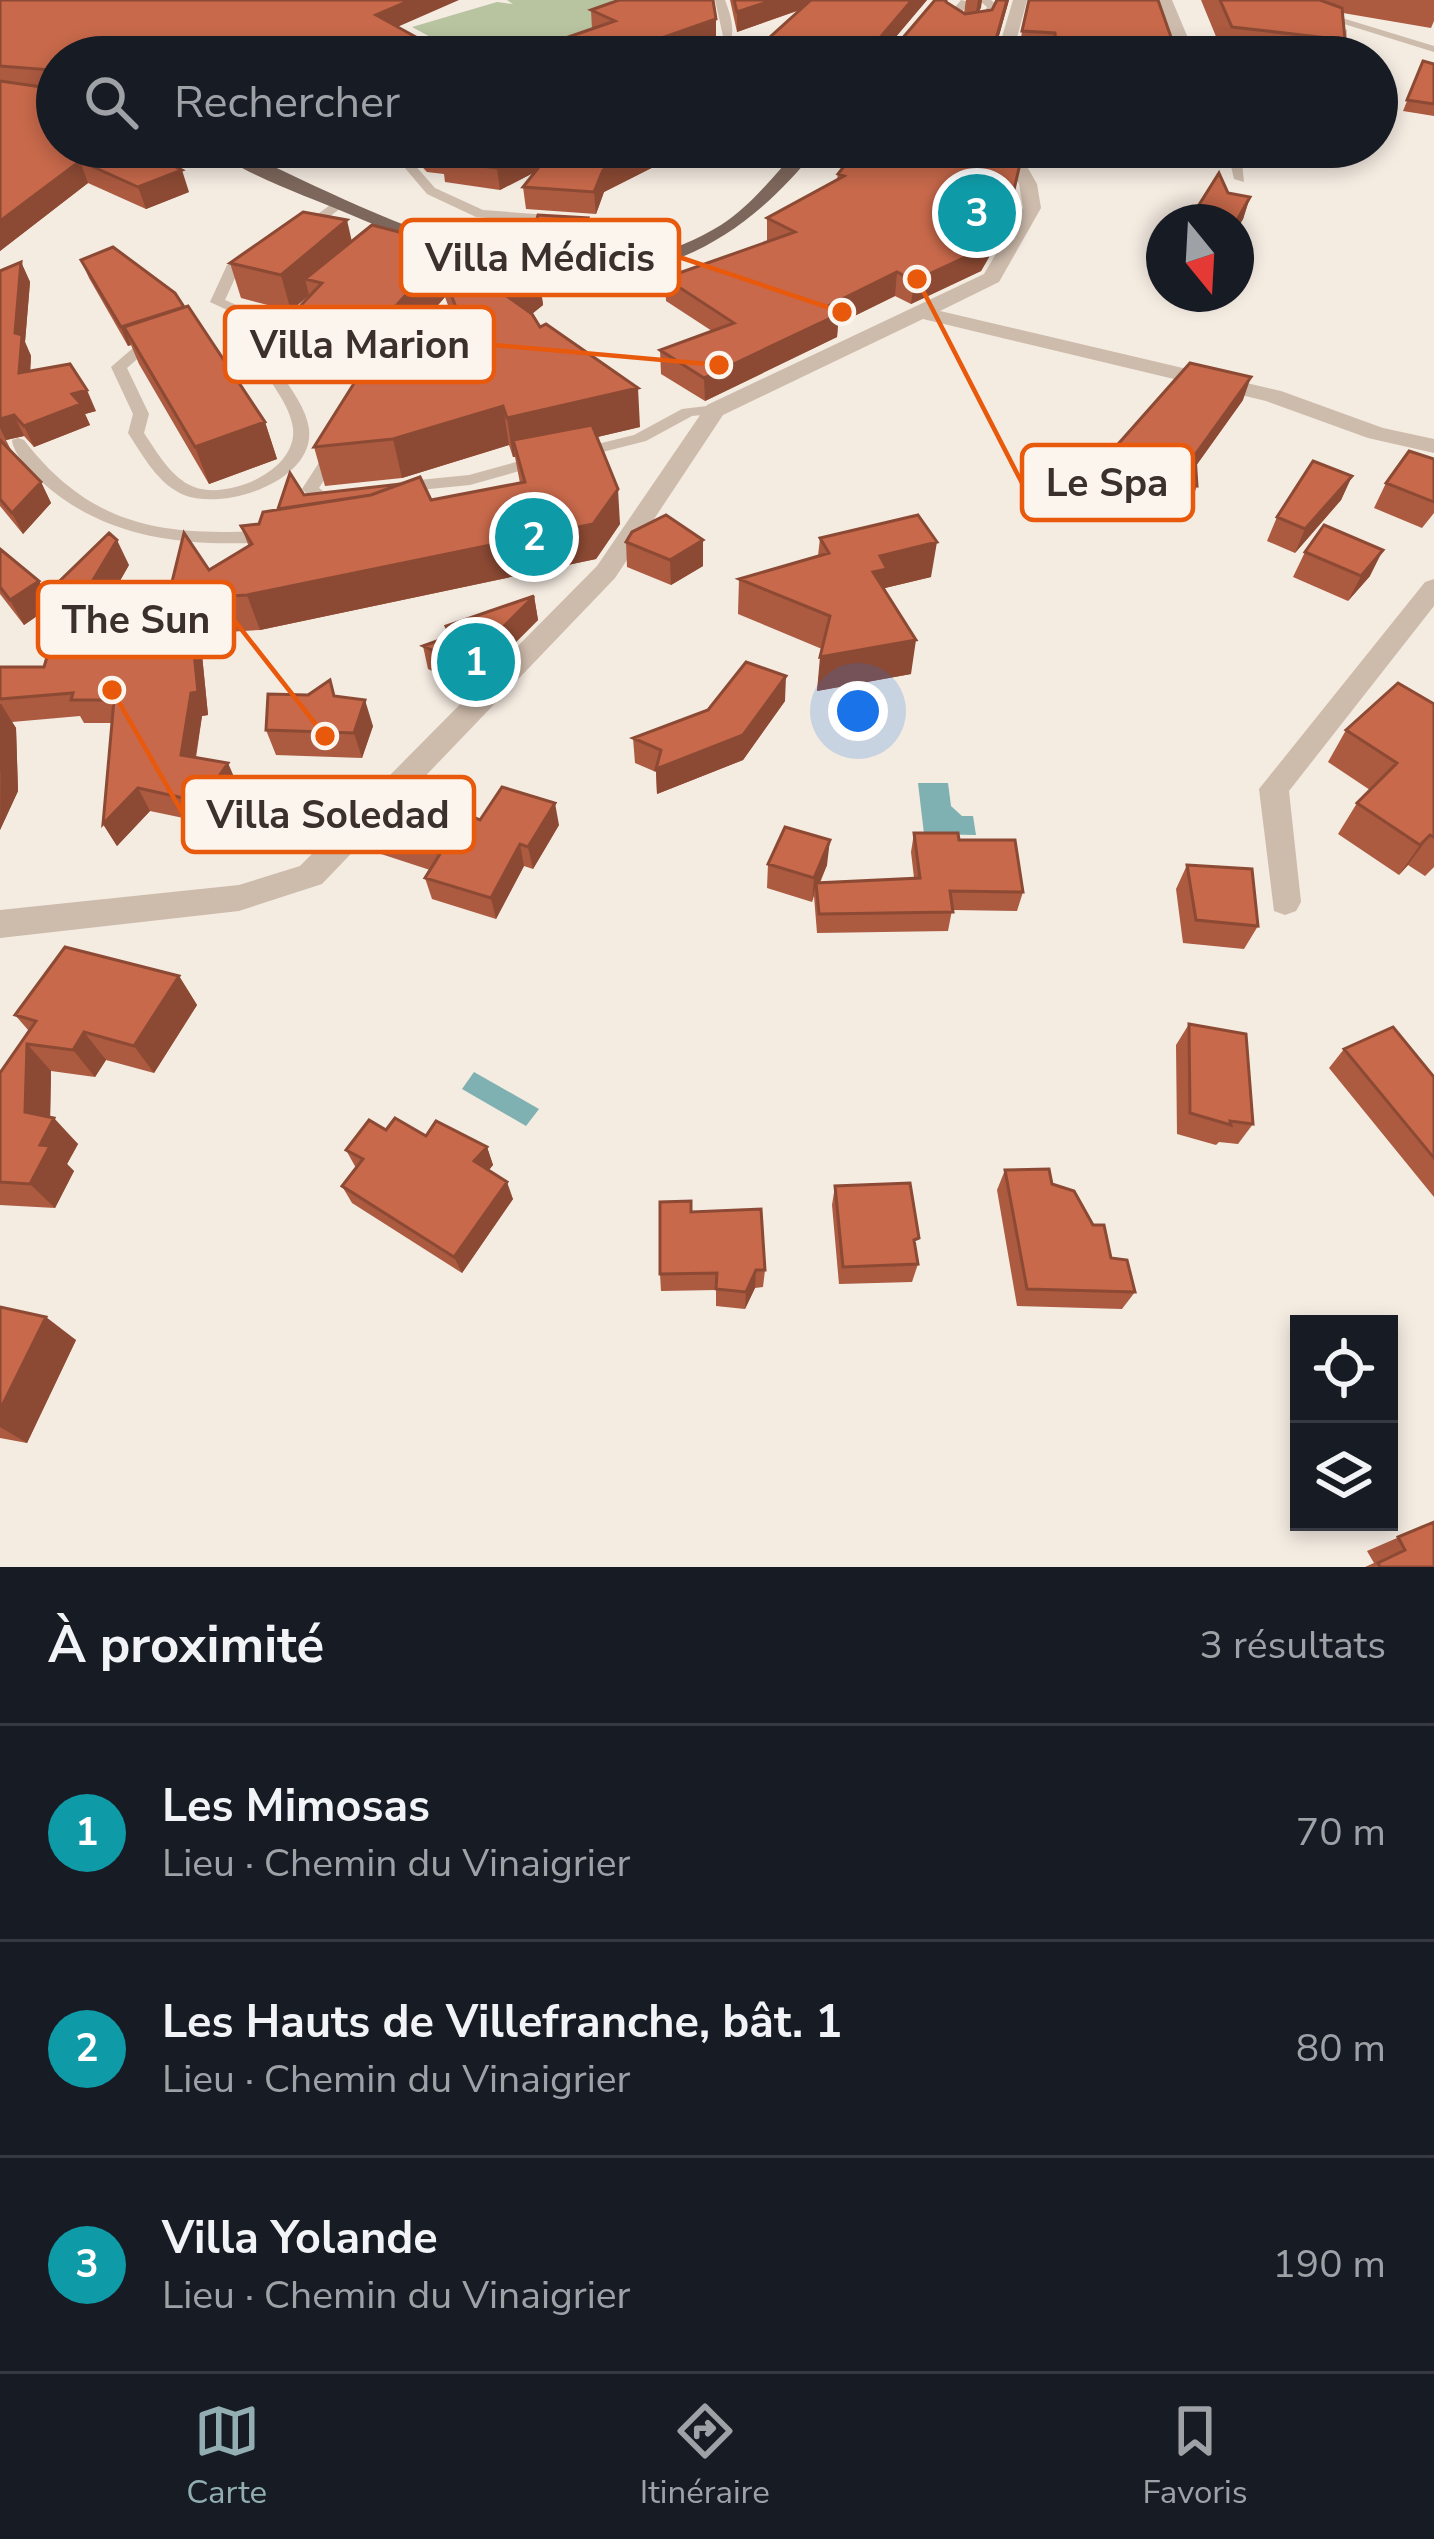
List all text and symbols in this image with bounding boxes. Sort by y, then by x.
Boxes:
search box [36,36,1398,168]
icon: search [78,69,144,135]
text: Rechercher [174,72,400,133]
pin: 3 [938,168,1016,258]
north arrow [1146,204,1254,312]
callout: Villa Médicis [401,220,679,295]
text: Villa Médicis [424,232,655,285]
callout: Villa Marion [225,307,494,382]
text: Villa Marion [249,319,470,372]
callout: Le Spa [1022,445,1193,520]
text: Le Spa [1046,457,1168,510]
pin: 2 [495,492,573,582]
callout: The Sun [38,582,234,657]
text: The Sun [62,594,210,647]
pin: 1 [437,617,515,707]
your location [828,681,888,741]
callout: Villa Soledad [183,777,474,852]
text: Villa Soledad [205,789,450,842]
map controls [1290,1315,1398,1531]
button: locate [1290,1315,1398,1423]
button: layers [1290,1423,1398,1531]
text: À proximité [48,1610,324,1680]
text: 3 résultats [1200,1619,1386,1672]
text: Les Mimosas [162,1776,430,1837]
text: 1 [75,1806,99,1859]
text: 70 m [1296,1806,1386,1859]
text: Lieu · Chemin du Vinaigrier [162,1837,631,1890]
text: Les Hauts de Villefranche, bât. 1 [162,1992,842,2053]
text: 2 [75,2022,99,2075]
text: 80 m [1296,2022,1386,2075]
text: Lieu · Chemin du Vinaigrier [162,2053,631,2106]
text: Villa Yolande [162,2208,438,2269]
text: 3 [75,2238,99,2291]
text: 190 m [1272,2238,1386,2291]
text: Lieu · Chemin du Vinaigrier [162,2269,631,2322]
tab: Carte [186,2398,267,2515]
tab: Itinéraire [640,2398,770,2515]
tab: Favoris [1142,2398,1248,2515]

